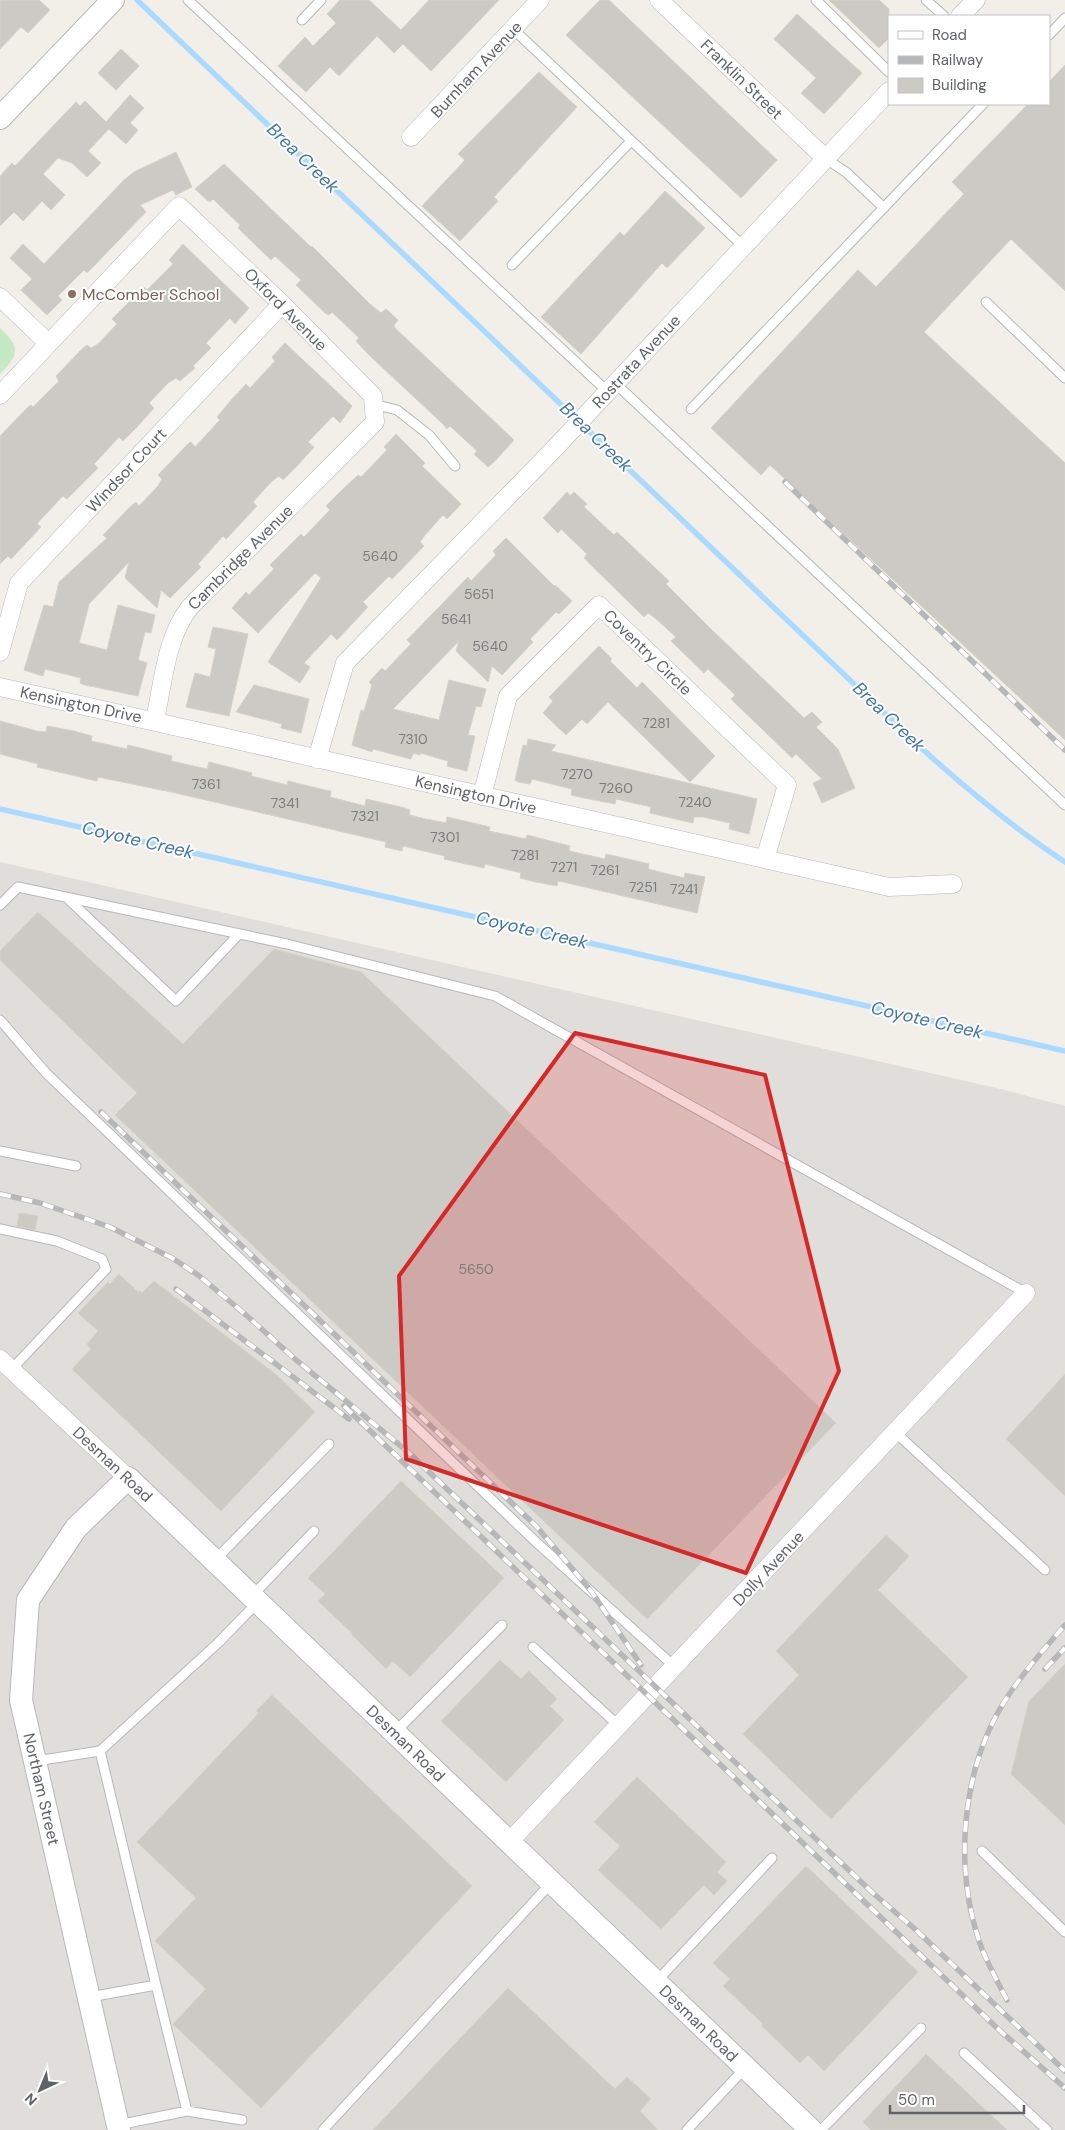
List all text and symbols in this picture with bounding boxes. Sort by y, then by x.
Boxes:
legend [888,15,1050,105]
street label: Burnham Avenue [426,17,527,122]
text: Road [932,25,967,45]
street label: Franklin Street [696,35,787,124]
text: Railway [932,50,984,70]
text: Building [932,75,987,95]
water label: Brea Creek [262,118,345,199]
street label: Oxford Avenue [240,263,332,355]
place label: McComber School [82,284,219,305]
marker: McComber School [66,288,78,300]
street label: Rostrata Avenue [588,310,685,413]
water label: Brea Creek [555,397,638,478]
street label: Windsor Court [82,423,171,517]
street label: Cambridge Avenue [183,500,297,614]
house number: 5640 [362,547,398,565]
house number: 5651 [464,585,494,603]
street label: Coventry Circle [599,605,696,700]
house number: 5641 [441,610,471,628]
house number: 5640 [472,637,508,655]
water label: Brea Creek [848,677,931,758]
street label: Kensington Drive [18,681,144,728]
house number: 7281 [642,714,670,732]
house number: 7310 [398,730,428,748]
house number: 7270 [561,765,593,783]
street label: Kensington Drive [413,770,539,819]
house number: 7361 [192,775,220,793]
house number: 7260 [599,779,633,797]
house number: 7240 [678,793,712,811]
house number: 7341 [271,794,299,812]
house number: 7321 [351,807,379,825]
water label: Coyote Creek [80,815,197,865]
house number: 7301 [430,828,460,846]
house number: 7281 [511,846,539,864]
house number: 7271 [551,858,577,876]
house number: 7261 [591,861,619,879]
house number: 7251 [629,878,657,896]
house number: 7241 [670,880,698,898]
water label: Coyote Creek [474,905,591,955]
water label: Coyote Creek [869,995,986,1045]
house number: 5650 [458,1260,494,1278]
street label: Desman Road [68,1422,157,1507]
street label: Dolly Avenue [728,1526,808,1610]
street label: Desman Road [362,1700,450,1786]
street label: Northam Street [18,1731,65,1847]
street label: Desman Road [655,1980,743,2066]
north arrow [15,2065,65,2115]
scale bar [890,2082,1024,2114]
text: N [21,2089,41,2109]
text: 50 m [898,2090,935,2110]

